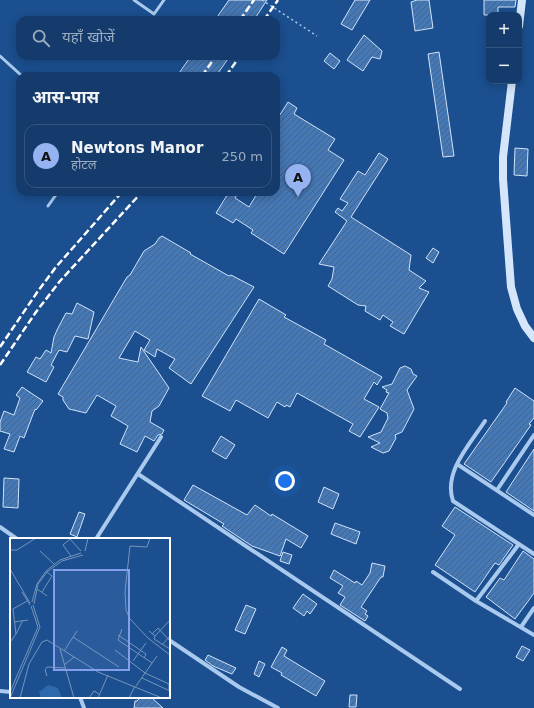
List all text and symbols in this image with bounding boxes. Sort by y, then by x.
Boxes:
map controls [486,12,522,84]
button: + [486,12,522,48]
search box [16,16,280,60]
icon: search [30,27,52,49]
text: यहाँ खोजें [62,28,115,46]
button: − [486,48,522,84]
text: आस-पास [32,87,99,107]
text: Newtons Manor [71,139,203,157]
text: A [41,149,51,164]
text: 250 m [221,149,263,164]
text: होटल [71,157,97,172]
pin: A [285,164,311,197]
your location [275,471,295,491]
inset map [10,538,170,698]

